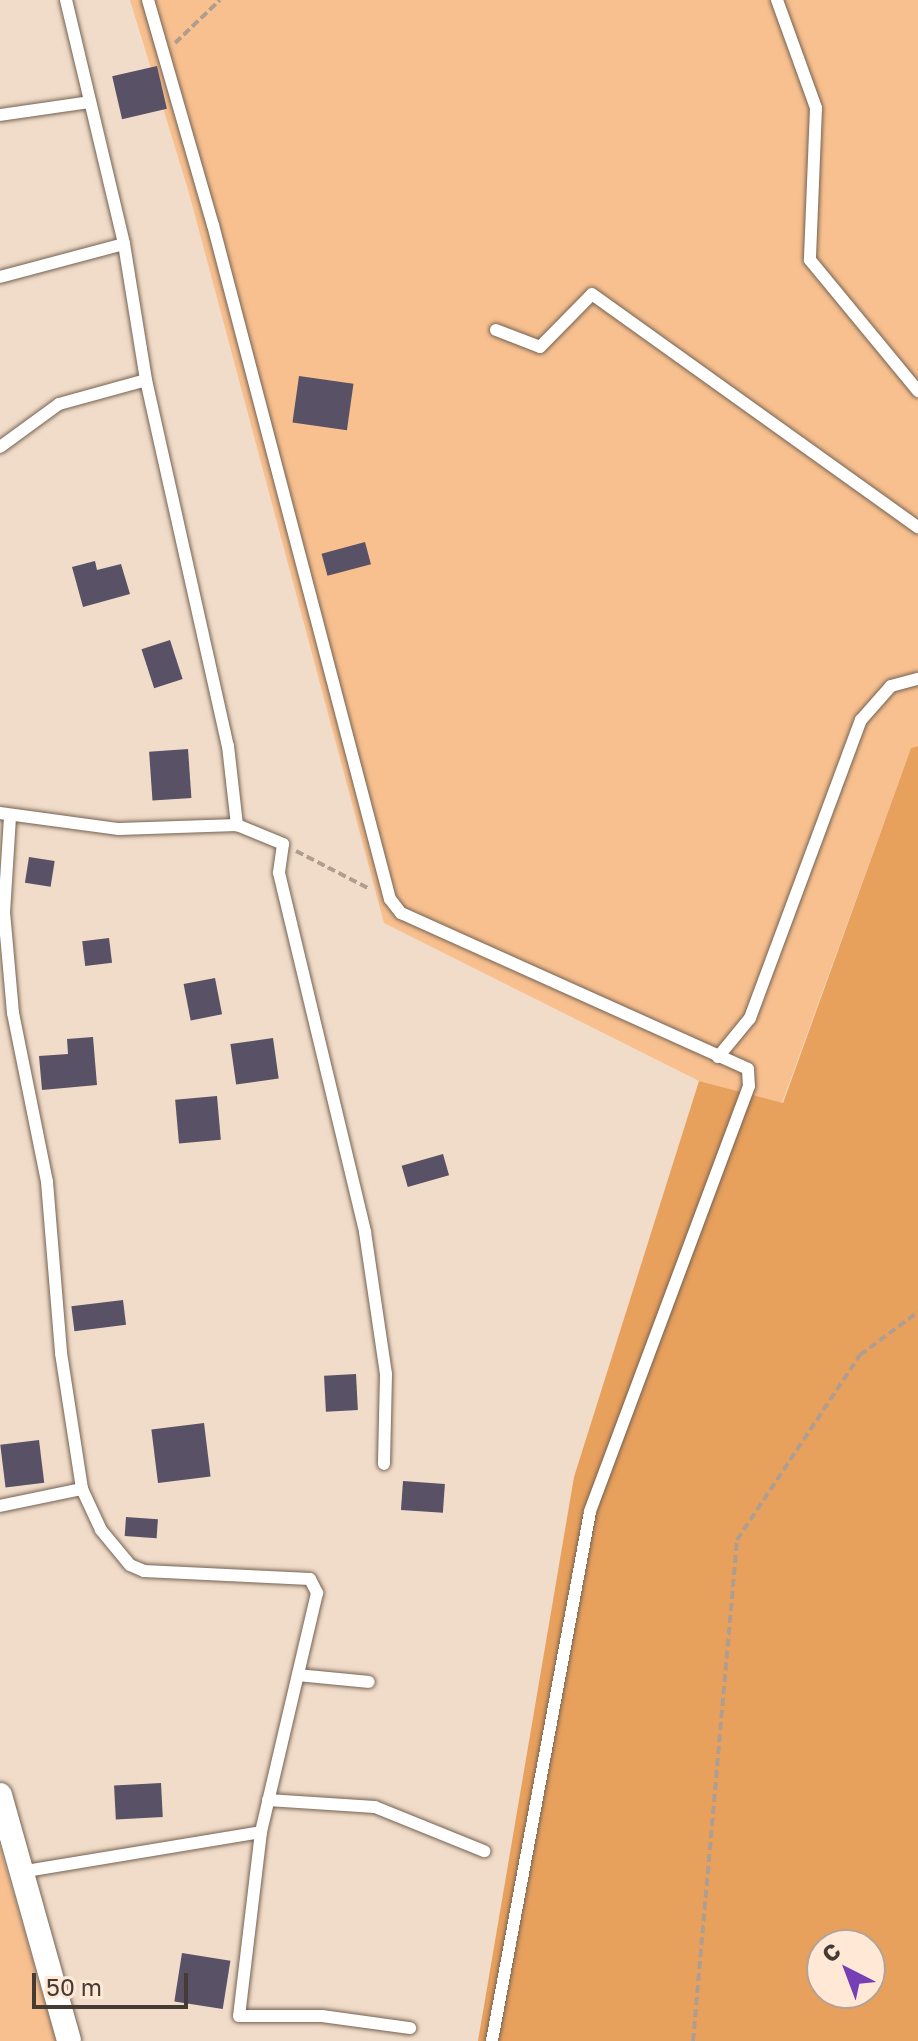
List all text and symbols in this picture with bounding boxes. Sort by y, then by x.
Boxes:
north arrow [806,1929,886,2009]
text: С [816,1937,846,1968]
scale bar [36,1957,192,2007]
text: 50 m [46,1972,102,2001]

